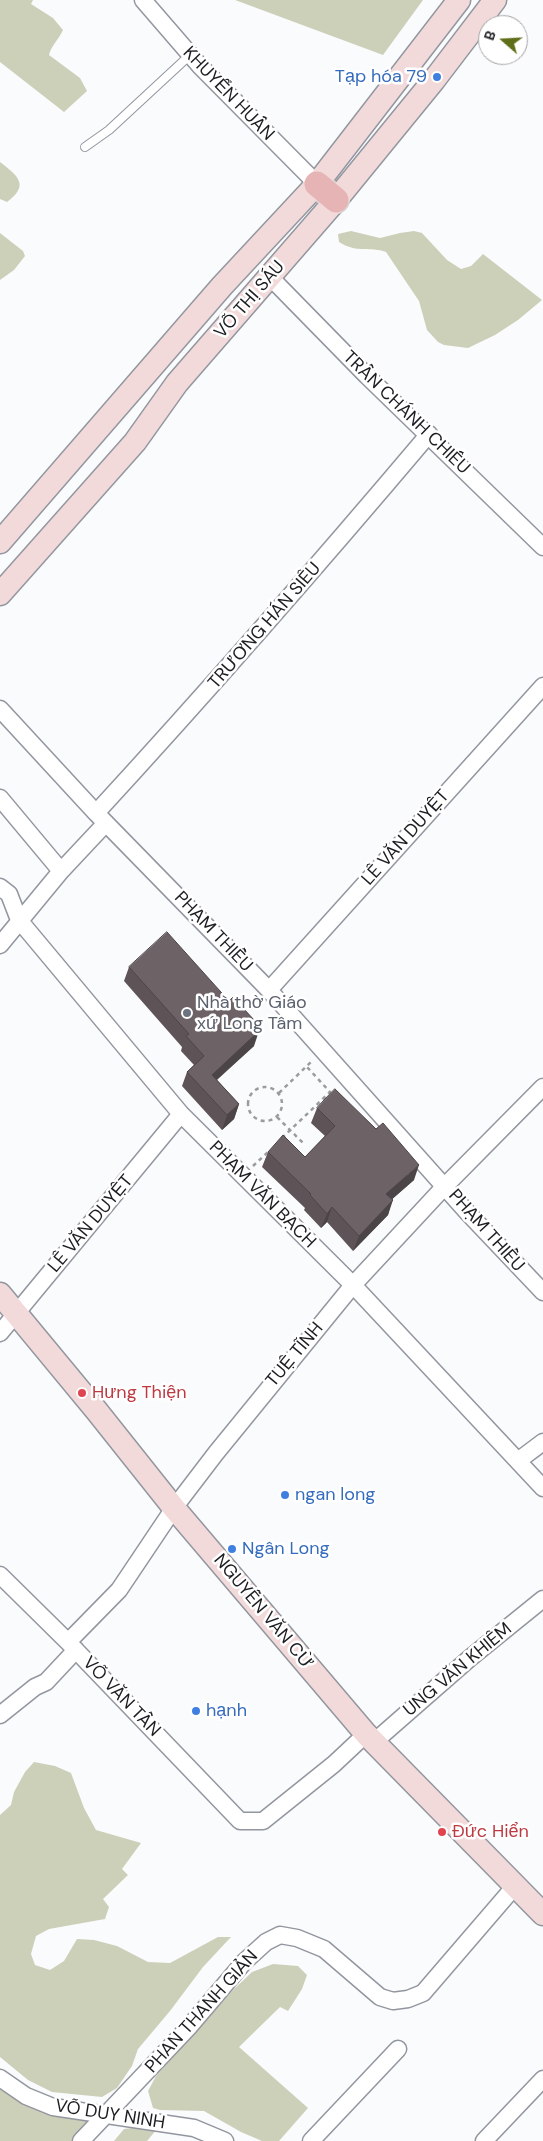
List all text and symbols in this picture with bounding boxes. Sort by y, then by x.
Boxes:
north arrow [478,15,528,65]
text: B [480,28,500,43]
street label: KHUYỂN HUẤN [178,43,278,145]
place label: Tạp hóa 79 [335,66,427,88]
marker: Tạp hóa 79 [431,71,443,83]
street label: VÕ THỊ SÁU [210,257,290,343]
street label: TRẦN CHÁNH CHIẾU [338,347,474,479]
street label: TRƯƠNG HÁN SIÊU [204,558,326,694]
street label: LÊ VĂN DUYỆT [358,786,454,890]
street label: PHẠM THIỀU [169,887,257,977]
place label: Nhà thờ Giáo xứ Long Tâm [197,992,307,1034]
marker: Nhà thờ Giáo xứ Long Tâm [181,1007,193,1019]
street label: PHẠM VĂN BẠCH [204,1137,320,1253]
street label: LÊ VĂN DUYỆT [44,1171,138,1277]
street label: PHẠM THIỀU [443,1185,529,1277]
street label: TUỆ TĨNH [262,1318,328,1392]
place label: Hưng Thiện [92,1382,187,1404]
marker: Hưng Thiện [76,1387,88,1399]
place label: ngan long [295,1484,375,1506]
marker: ngan long [279,1489,291,1501]
place label: Ngân Long [242,1538,330,1560]
marker: Ngân Long [226,1543,238,1555]
street label: NGUYỄN VĂN CỪ [209,1550,317,1674]
street label: UNG VĂN KHIÊM [400,1619,516,1721]
street label: VÕ VĂN TẦN [78,1653,164,1741]
place label: hạnh [206,1700,247,1722]
marker: hạnh [190,1705,202,1717]
place label: Đức Hiển [452,1821,529,1843]
marker: Đức Hiển [436,1826,448,1838]
street label: PHAN THANH GIẢN [141,1946,263,2078]
street label: VÕ DUY NINH [53,2096,167,2134]

